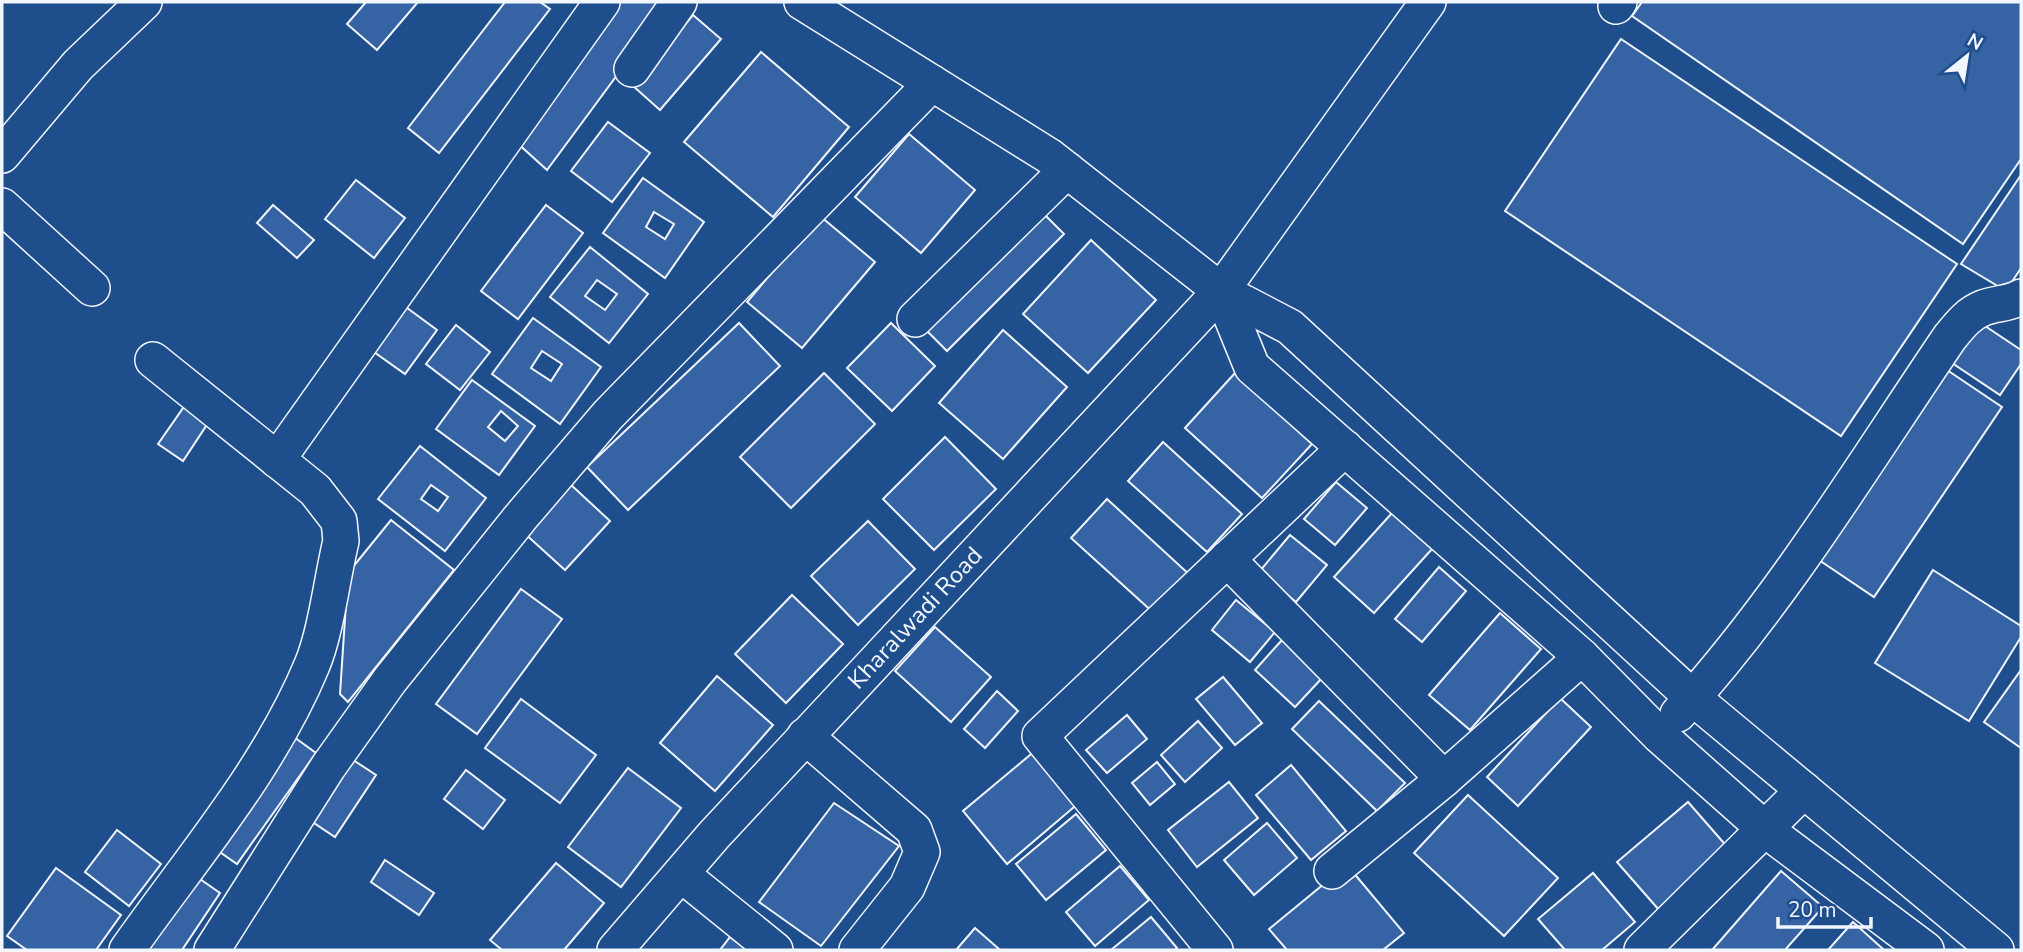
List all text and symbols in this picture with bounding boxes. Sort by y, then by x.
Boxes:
north arrow [1932,21,2002,91]
text: N [1962,27,1988,57]
street label: Kharalwadi Road [841,540,989,696]
scale bar [1778,886,1871,930]
text: 20 m [1788,896,1837,924]

